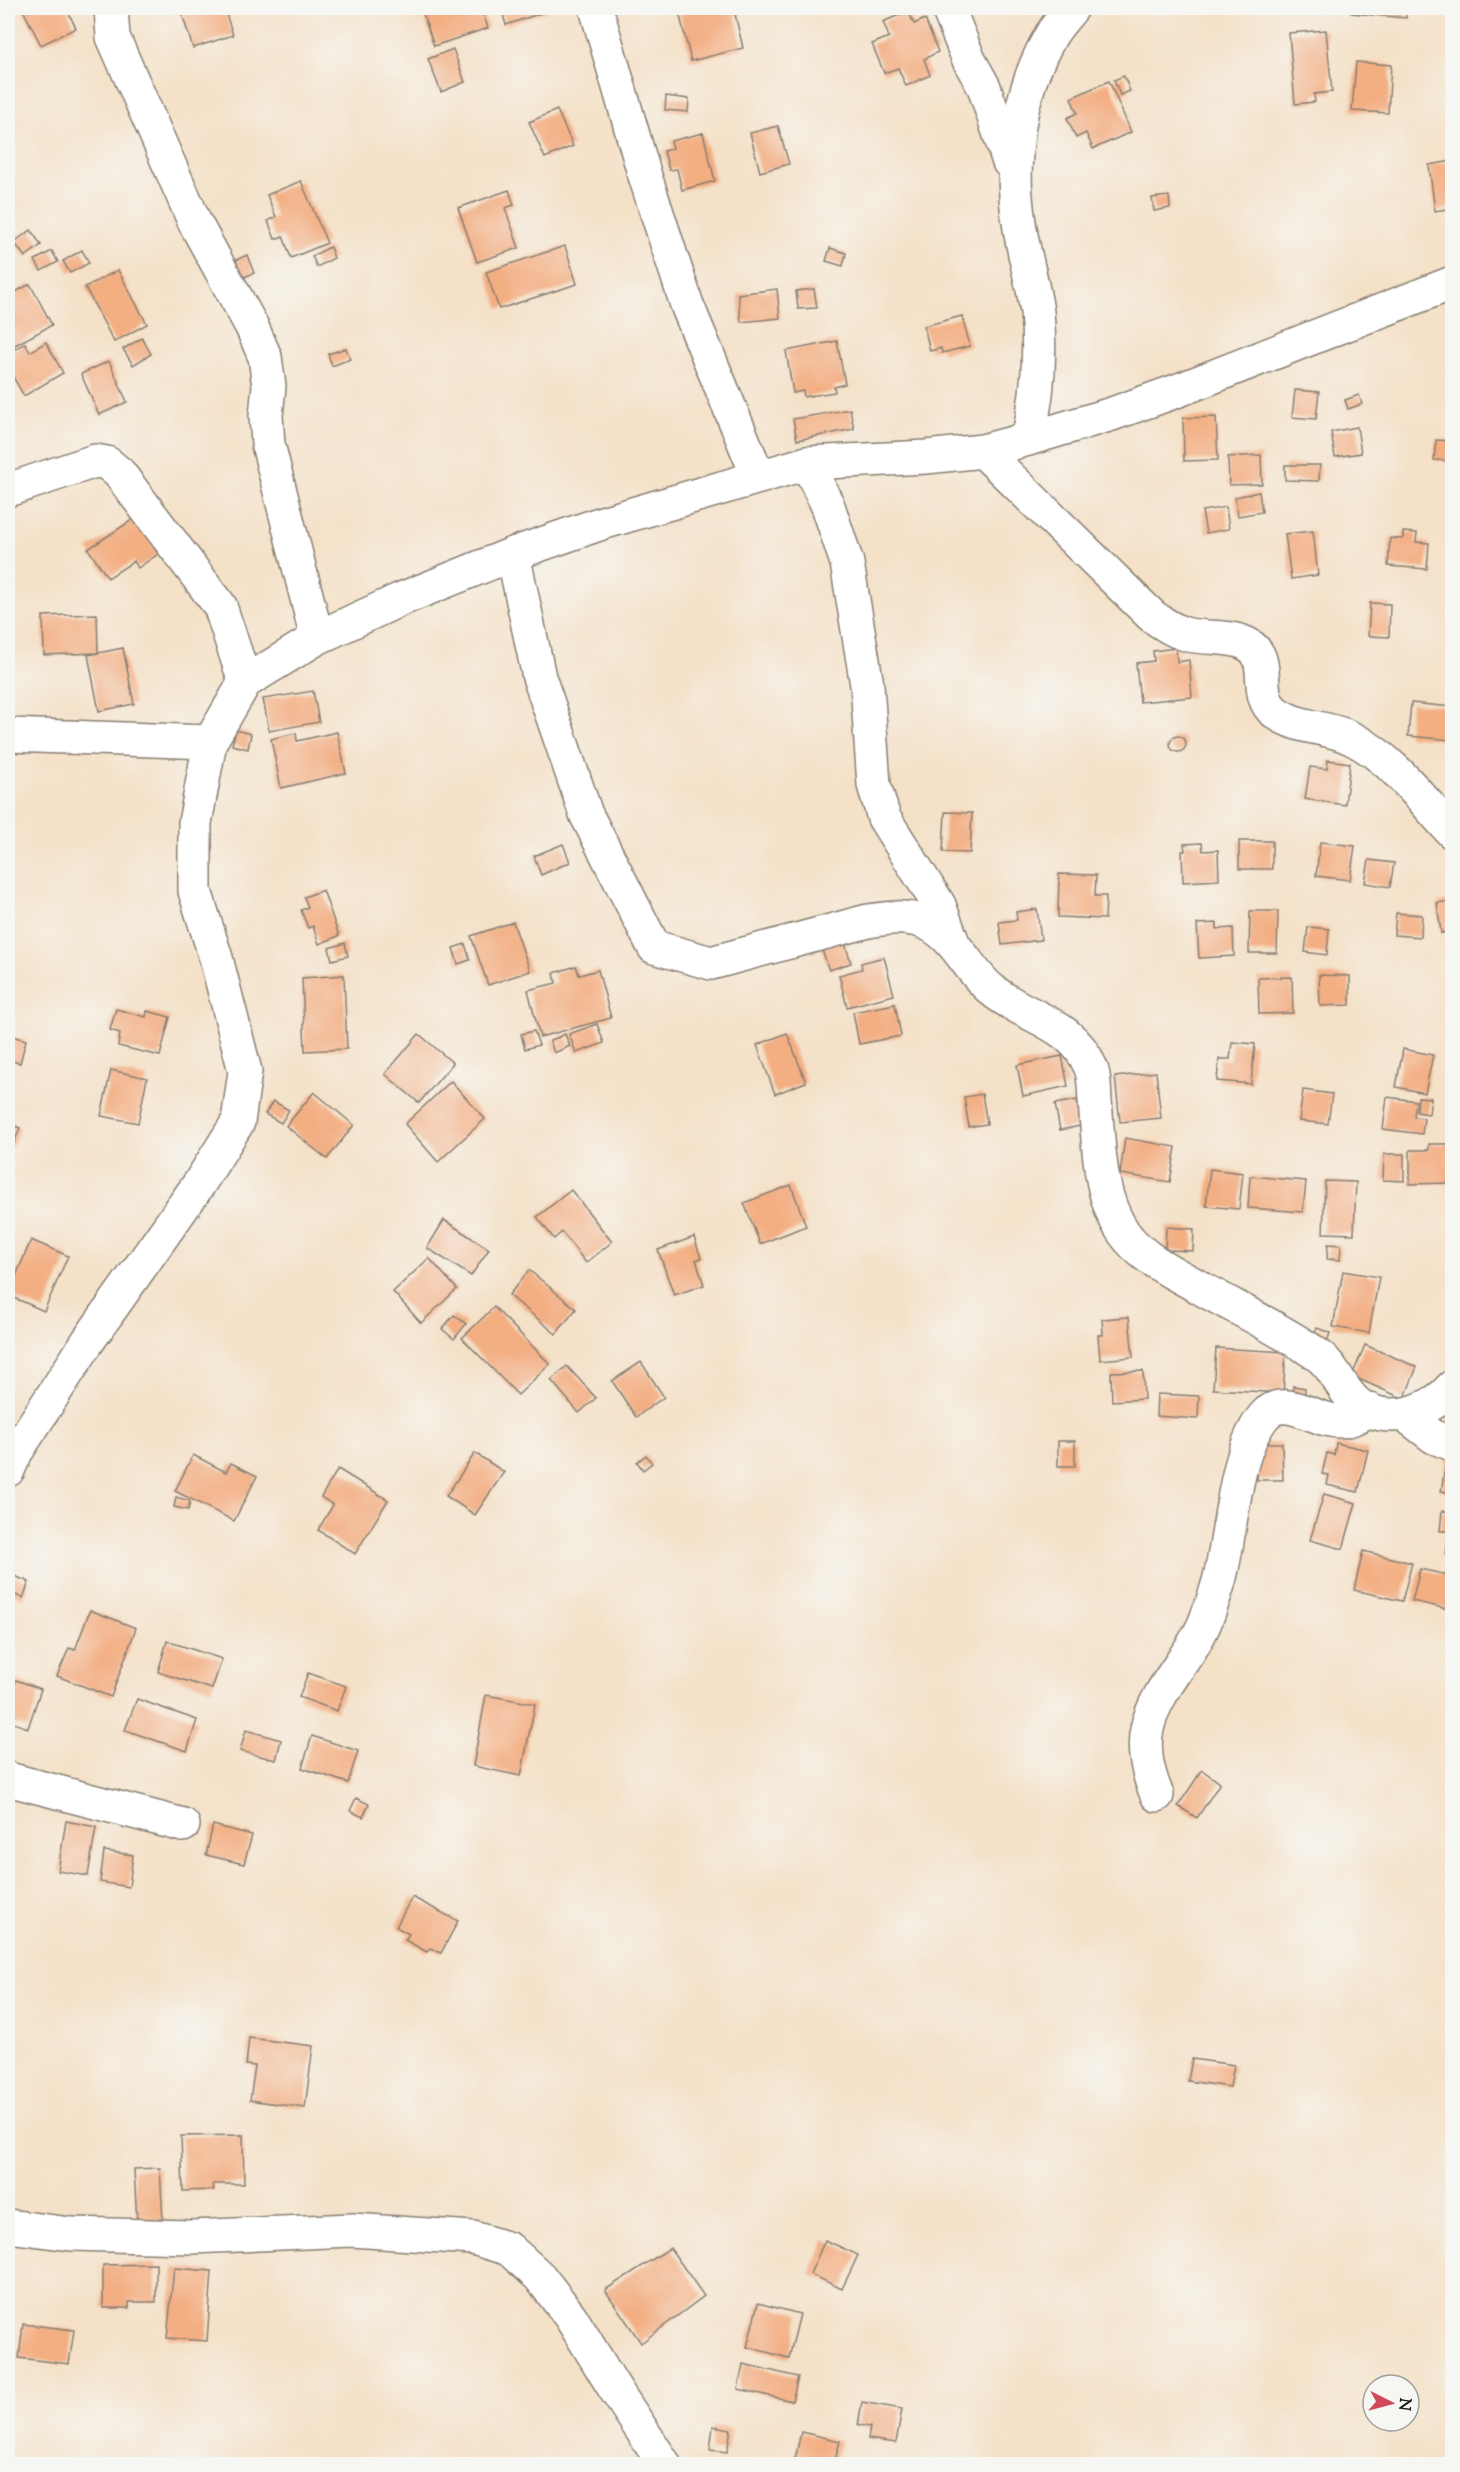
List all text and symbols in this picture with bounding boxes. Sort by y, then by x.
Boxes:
north arrow [1361,2373,1421,2433]
text: N [1391,2397,1416,2412]

